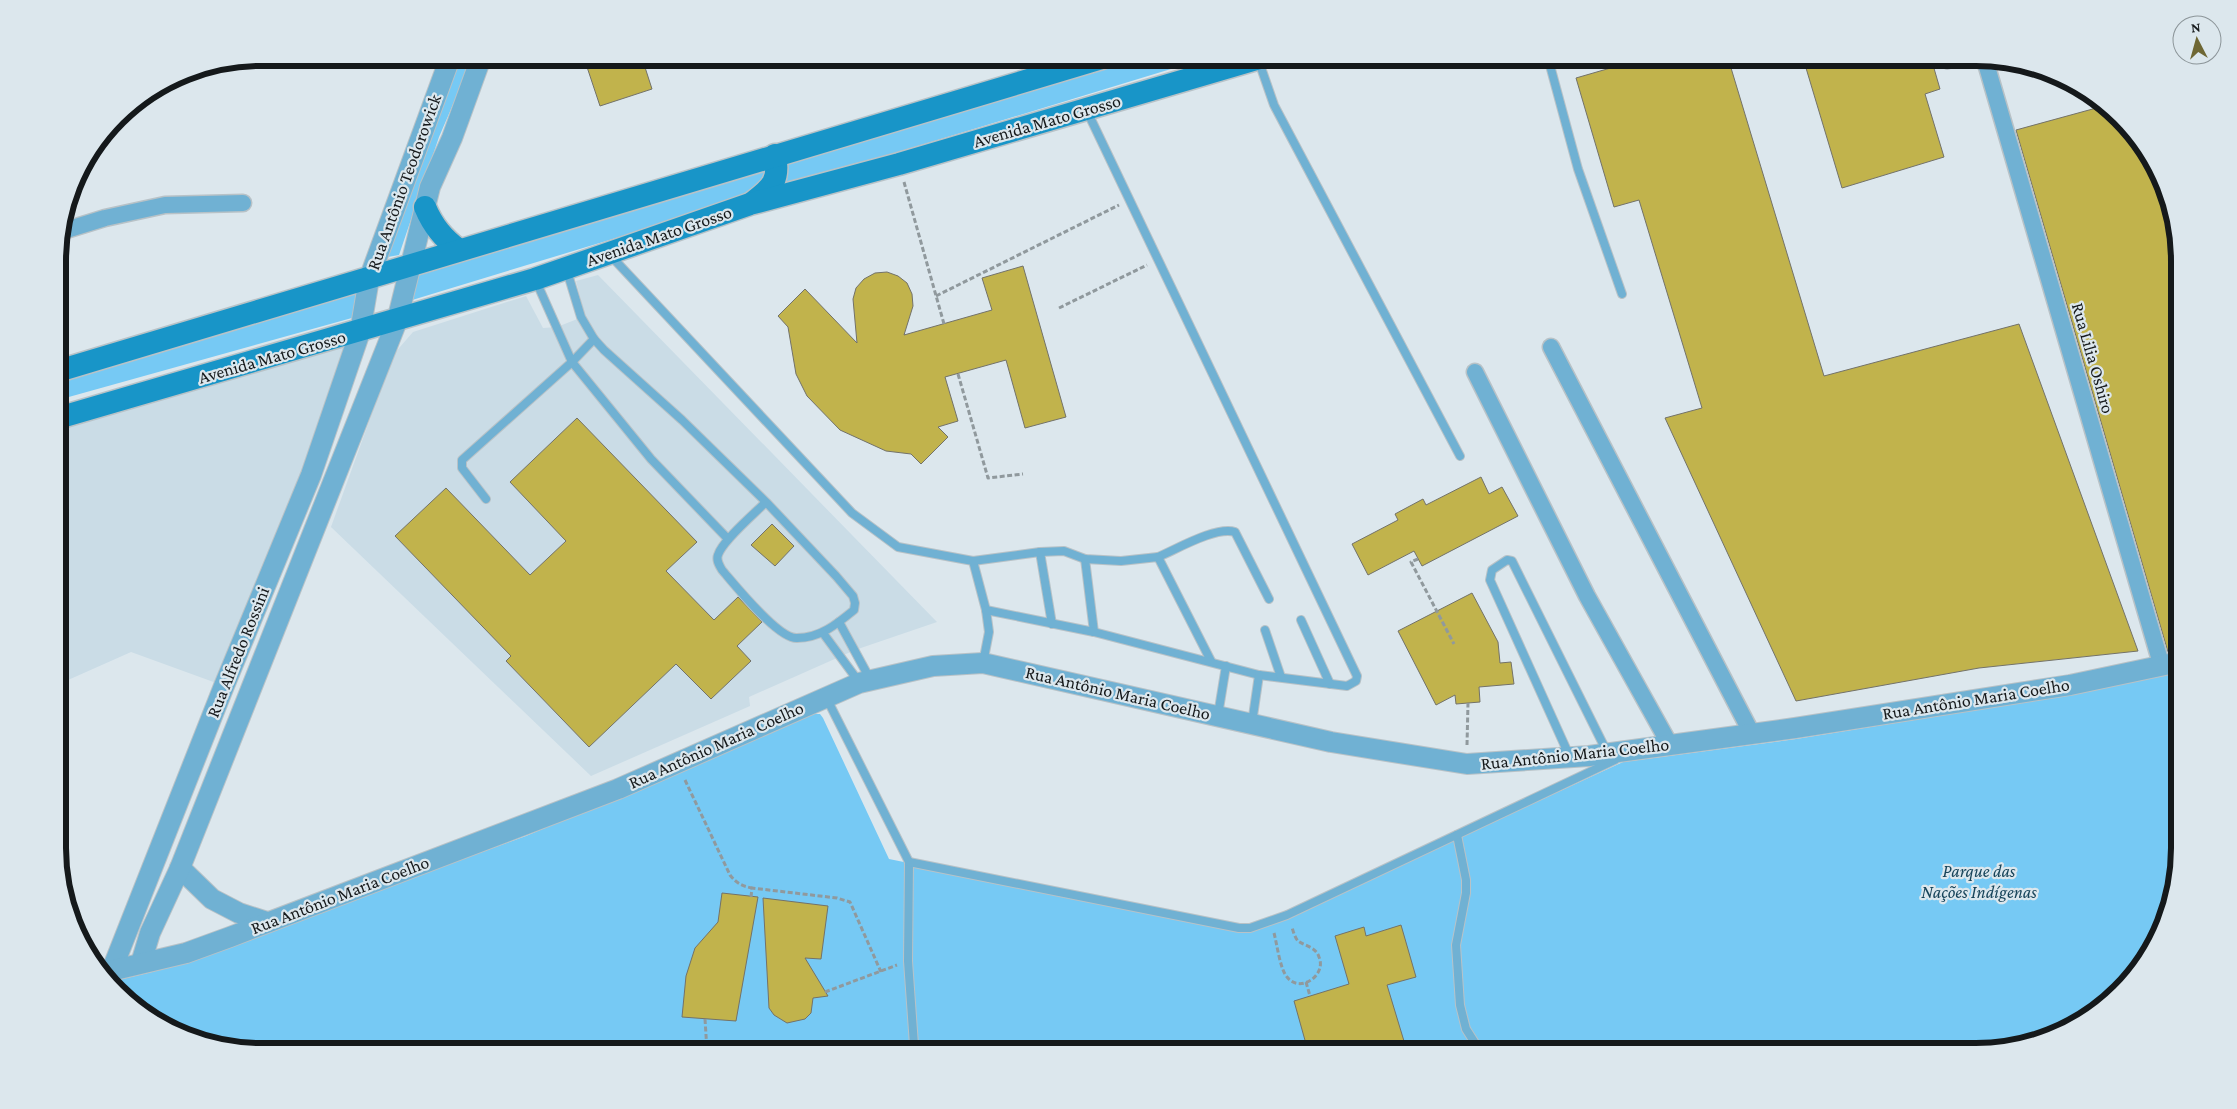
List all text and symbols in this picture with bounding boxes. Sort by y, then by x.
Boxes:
north arrow [2172,15,2222,65]
text: N [2190,19,2202,36]
street label: Avenida Mato Grosso [971,90,1123,152]
street label: Rua Antônio Teodorowick [363,91,445,273]
street label: Avenida Mato Grosso [584,202,734,270]
street label: Rua Lilia Oshiro [2068,300,2118,416]
street label: Avenida Mato Grosso [196,326,348,388]
street label: Rua Alfredo Rossini [203,584,273,720]
street label: Rua Antônio Maria Coelho [1024,662,1212,724]
street label: Rua Antônio Maria Coelho [1881,674,2071,724]
street label: Rua Antônio Maria Coelho [626,697,807,793]
street label: Rua Antônio Maria Coelho [1480,734,1670,774]
street label: Rua Antônio Maria Coelho [248,852,432,938]
park label: Parque das Nações Indígenas [1921,861,2037,902]

